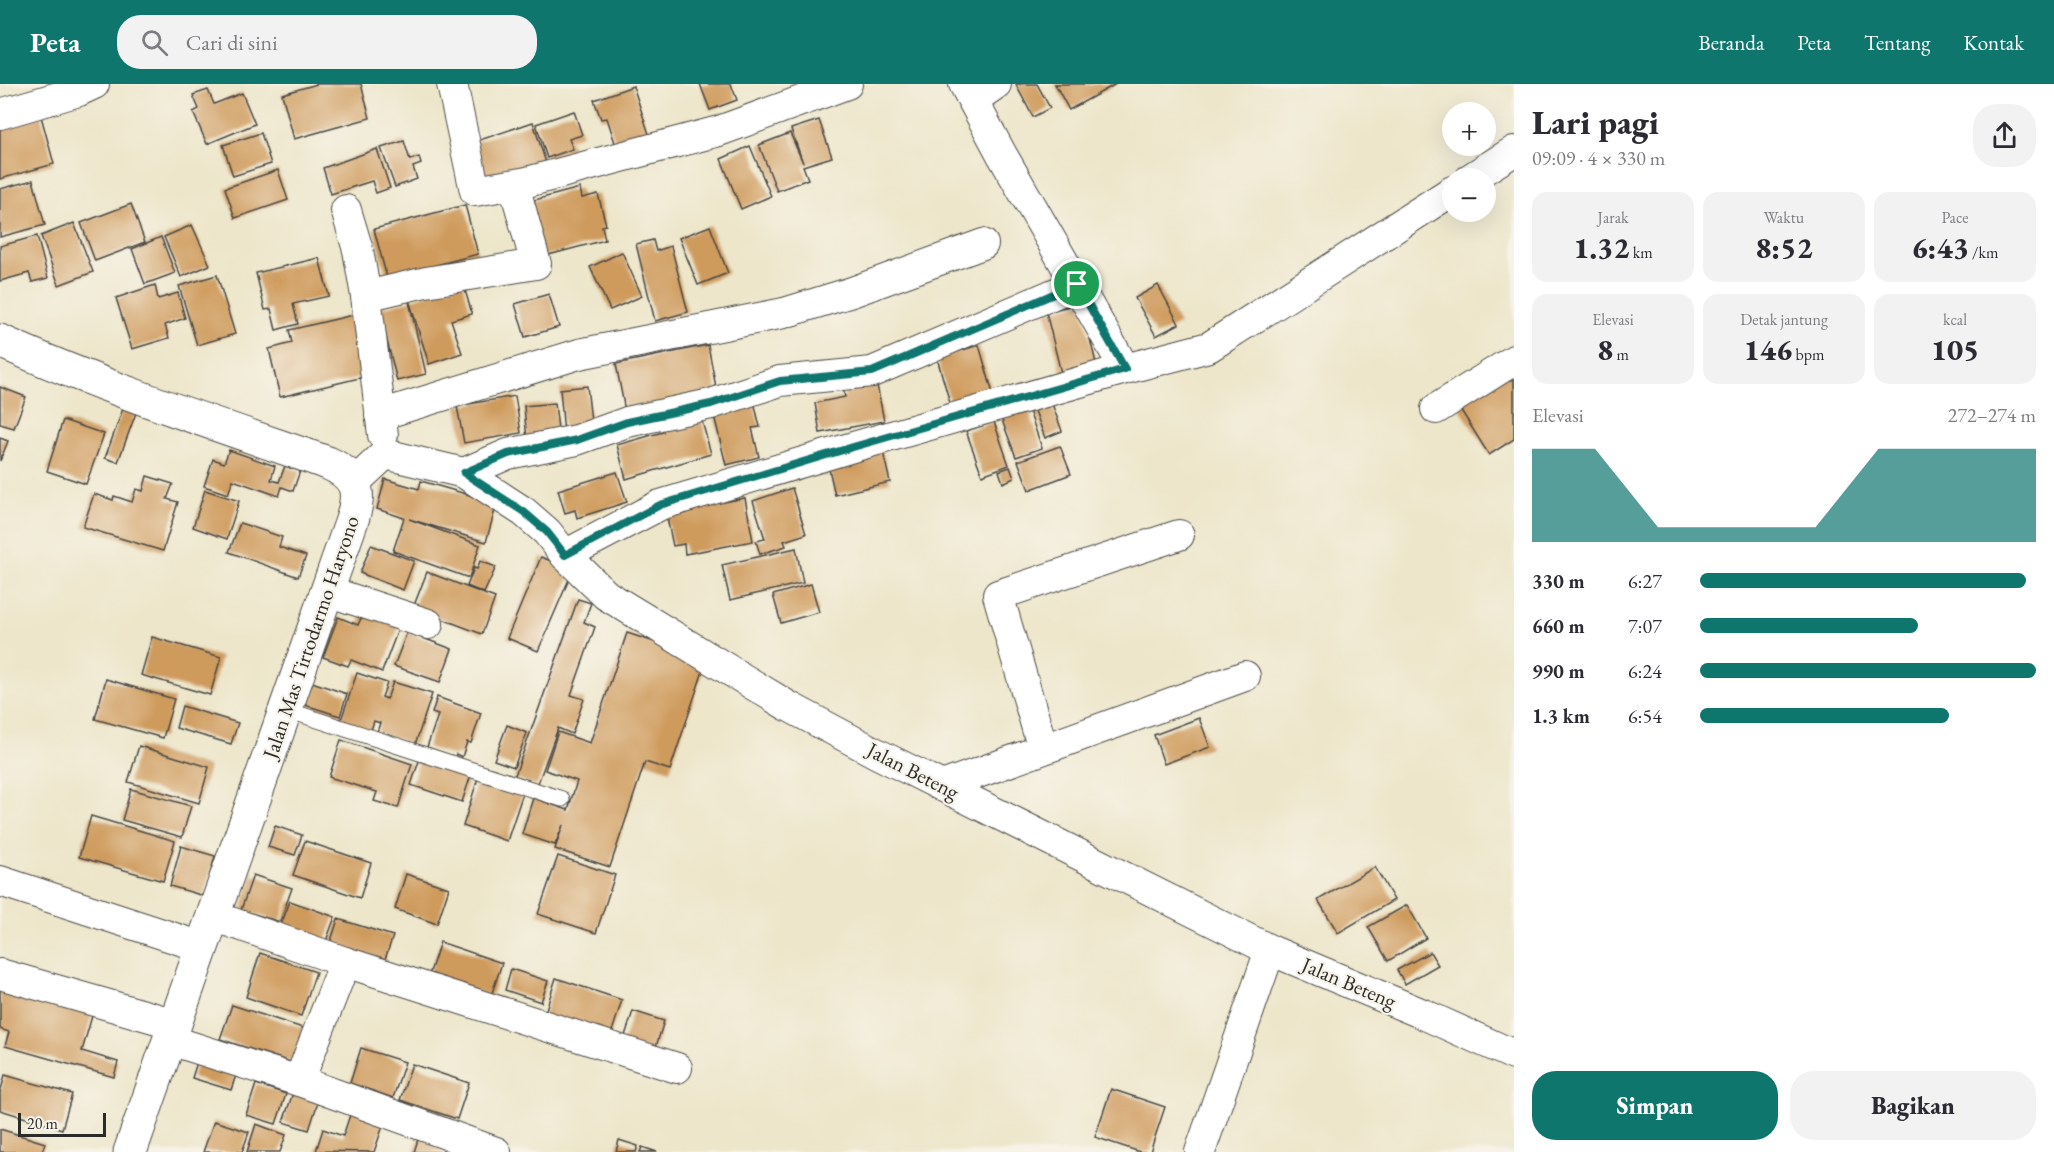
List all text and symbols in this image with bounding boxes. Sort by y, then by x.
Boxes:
search box [117,15,537,69]
text: Peta [30,24,81,60]
icon: search [138,26,171,59]
text: Cari di sini [186,28,278,57]
text: Beranda [1698,29,1764,56]
text: Peta [1797,29,1831,56]
text: Tentang [1864,29,1930,56]
text: Kontak [1963,29,2024,56]
text: Lari pagi [1532,101,1659,144]
map controls [1442,102,1496,222]
button: + [1442,102,1496,156]
button: share [1973,104,2036,167]
text: 09:09 · 4 × 330 m [1532,145,1665,171]
button: − [1442,168,1496,222]
text: Jarak [1597,207,1629,228]
text: Waktu [1764,207,1804,228]
text: Pace [1942,207,1968,228]
text: 1.32 [1573,228,1629,267]
text: 8:52 [1755,228,1813,267]
text: 6:43 [1912,228,1969,267]
text: km [1629,242,1653,263]
text: /km [1969,242,1998,263]
pin [1051,258,1102,309]
icon: arrive [1060,267,1093,300]
text: Elevasi [1592,309,1634,330]
text: Detak jantung [1740,309,1828,330]
text: kcal [1943,309,1967,330]
text: 8 [1597,330,1613,369]
text: 146 [1744,330,1792,369]
text: 105 [1931,330,1979,369]
text: m [1613,344,1629,365]
text: bpm [1792,344,1824,365]
text: Elevasi [1532,402,1584,428]
text: 272–274 m [1948,402,2036,428]
street label: Jalan Mas Tirtodarmo Haryono [256,512,365,764]
text: 330 m [1532,568,1585,594]
text: 6:27 [1628,568,1662,594]
text: 660 m [1532,613,1585,639]
text: 7:07 [1628,613,1662,639]
text: 990 m [1532,658,1585,684]
text: 6:24 [1628,658,1662,684]
text: 1.3 km [1532,703,1590,729]
text: 6:54 [1628,703,1662,729]
street label: Jalan Beteng [861,735,965,806]
street label: Jalan Beteng [1296,950,1401,1015]
button: Simpan [1532,1071,1778,1140]
button: Bagikan [1790,1071,2036,1140]
scale bar [18,1110,106,1138]
text: 20 m [27,1113,58,1134]

